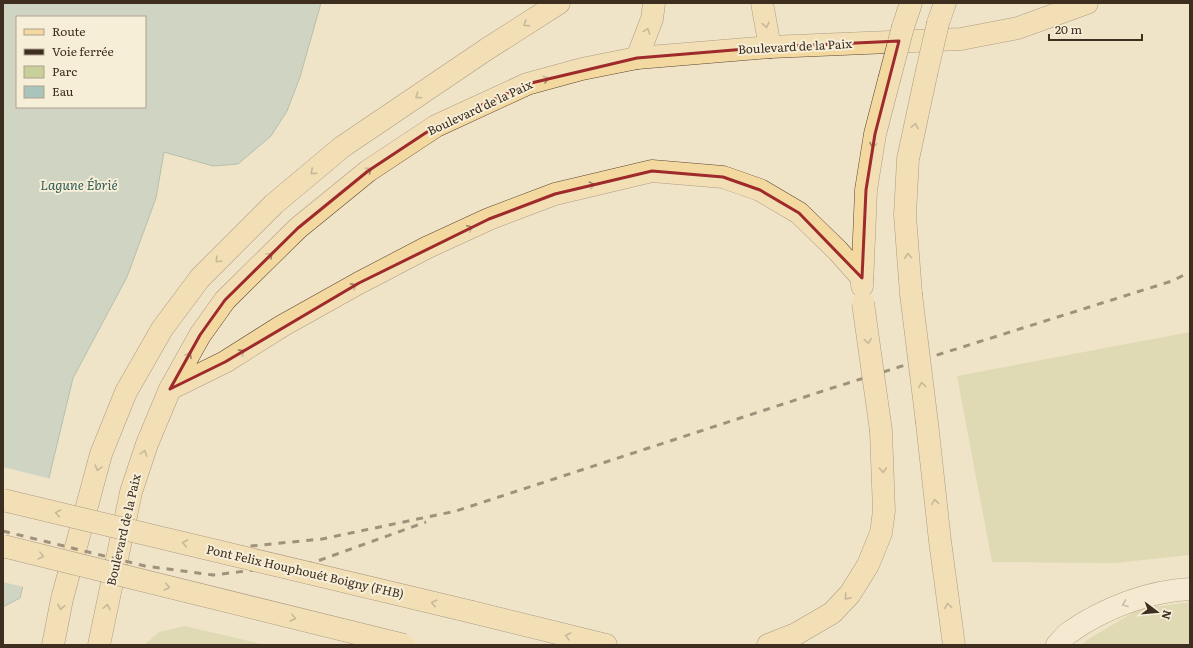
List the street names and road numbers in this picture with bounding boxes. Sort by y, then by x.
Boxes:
street label: Boulevard de la Paix [737,34,853,58]
street label: Boulevard de la Paix [424,75,535,139]
street label: Boulevard de la Paix [101,472,145,587]
street label: Pont Felix Houphouét Boigny (FHB) [205,540,406,603]

